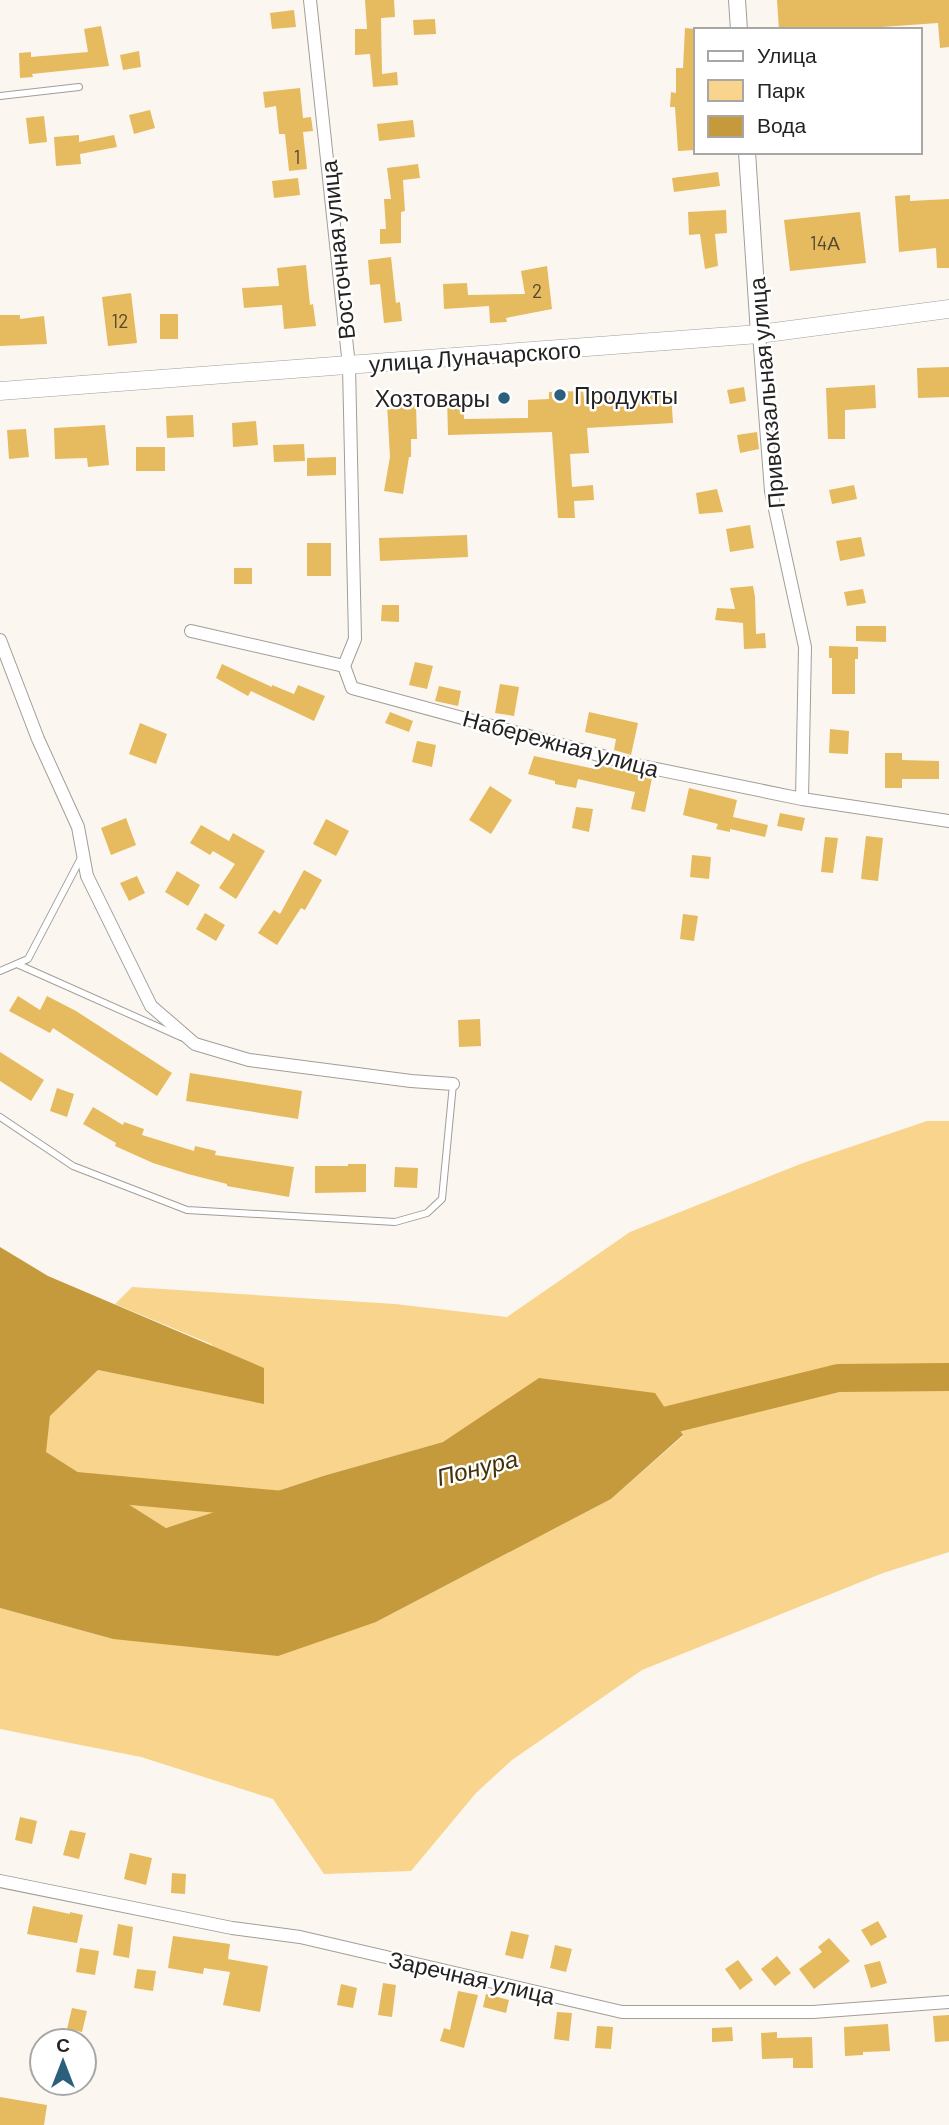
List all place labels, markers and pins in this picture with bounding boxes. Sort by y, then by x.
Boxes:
place label: Продукты [574,381,678,409]
place label: Хозтовары [375,384,490,412]
marker: Продукты [552,387,568,403]
marker: Хозтовары [496,390,512,406]

